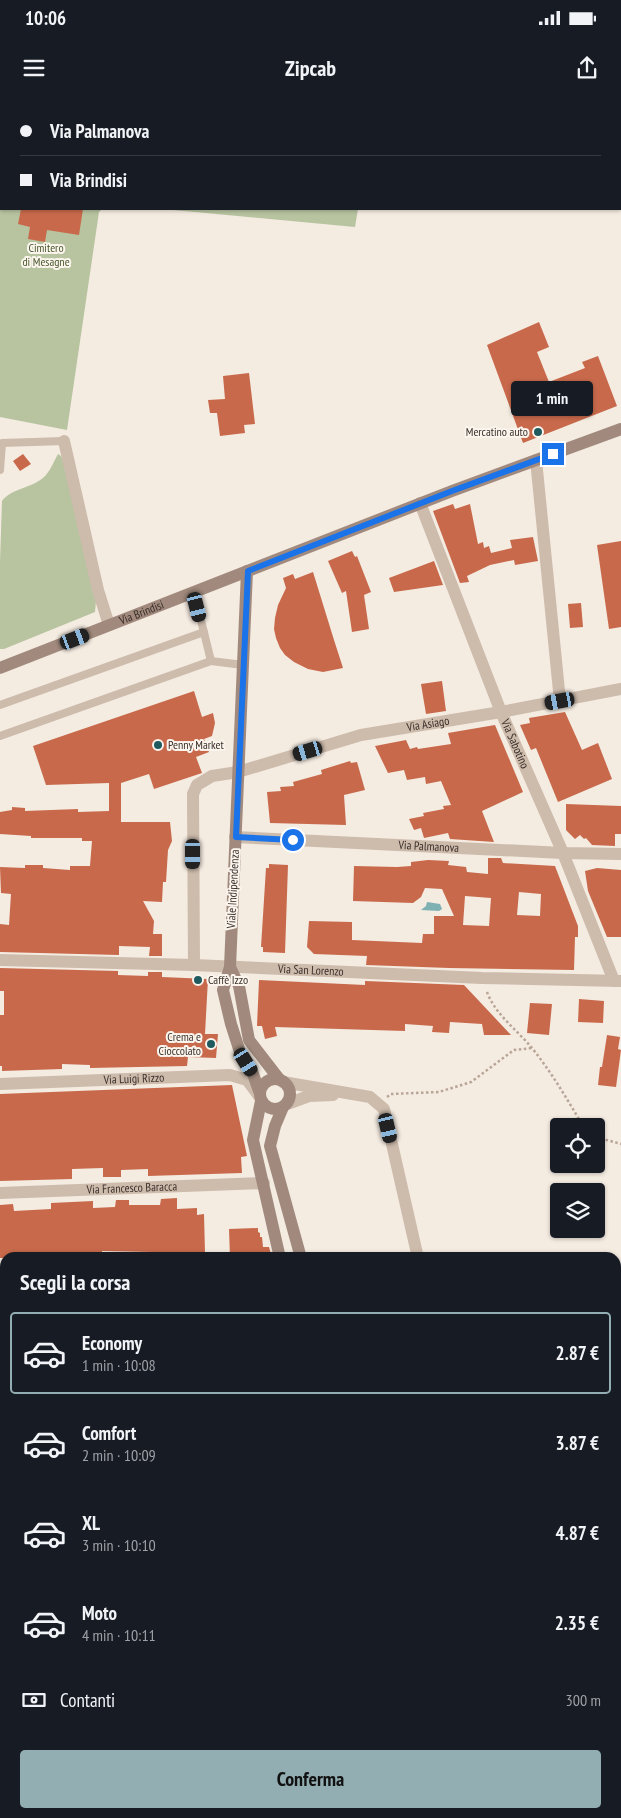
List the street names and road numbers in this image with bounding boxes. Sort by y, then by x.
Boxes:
street label: Via Brindisi [116,597,166,628]
street label: Via Asiago [405,713,450,735]
street label: Via Sabotino [498,716,533,771]
street label: Via Palmanova [397,837,460,855]
street label: Viale Indipendenza [223,849,242,930]
street label: Via San Lorenzo [277,961,344,979]
street label: Via Luigi Rizzo [102,1070,164,1087]
street label: Via Francesco Baracca [85,1178,178,1197]

